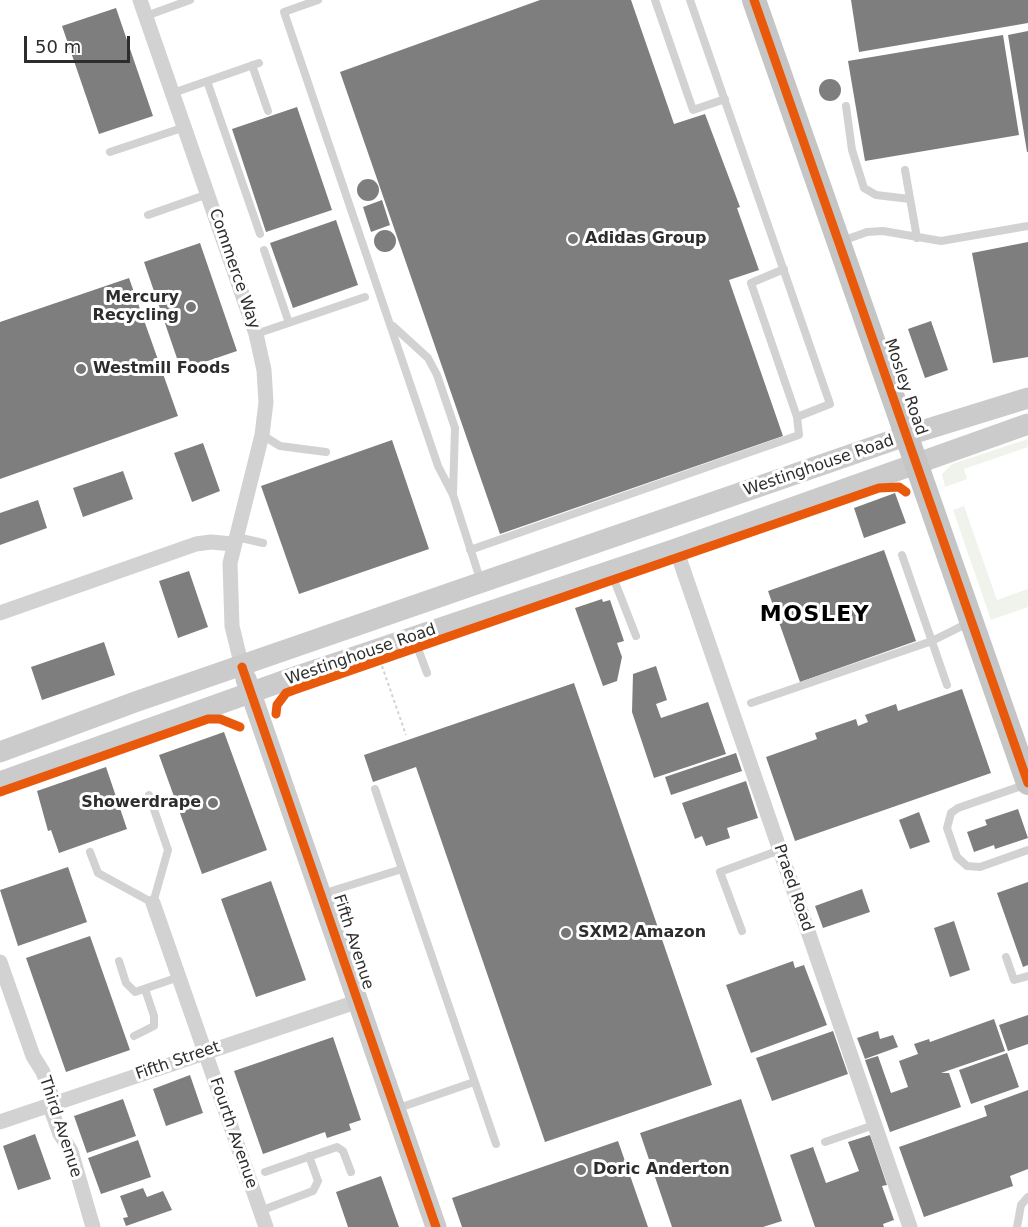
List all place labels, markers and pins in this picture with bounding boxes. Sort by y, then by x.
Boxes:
place label: Adidas Group [585,229,707,249]
marker: Adidas Group [566,232,580,246]
place label: Mercury Recycling [93,288,179,326]
marker: Mercury Recycling [184,300,198,314]
place label: Westmill Foods [93,359,230,379]
marker: Westmill Foods [74,362,88,376]
place label: Showerdrape [81,793,201,813]
marker: Showerdrape [206,796,220,810]
place label: SXM2 Amazon [578,923,706,943]
marker: SXM2 Amazon [559,926,573,940]
place label: Doric Anderton [593,1160,730,1180]
marker: Doric Anderton [574,1163,588,1177]

